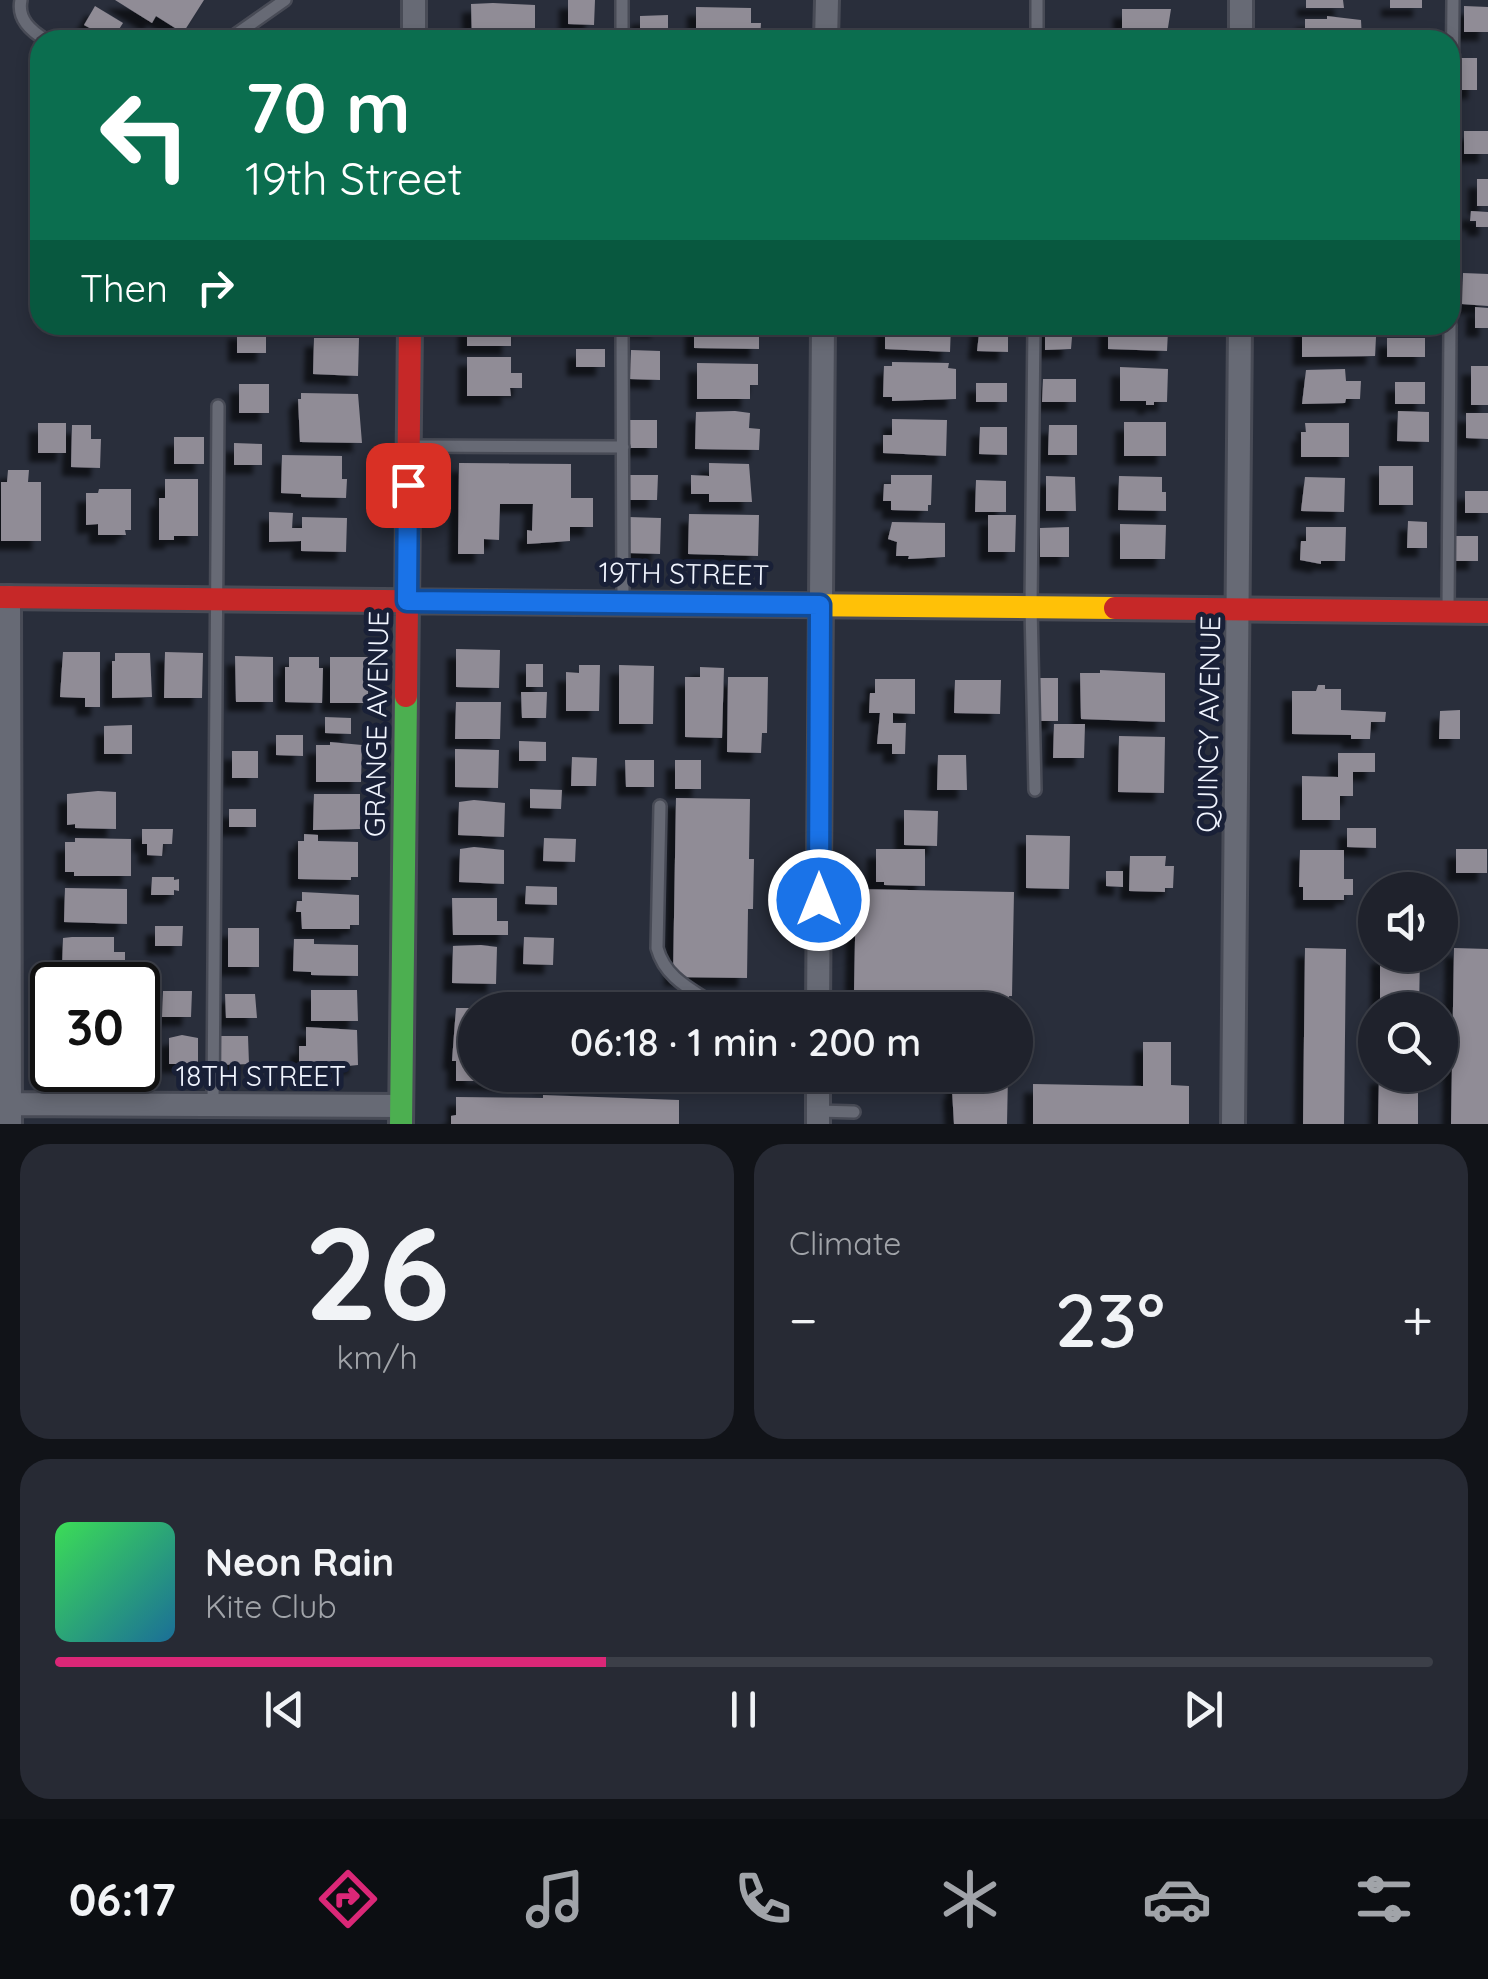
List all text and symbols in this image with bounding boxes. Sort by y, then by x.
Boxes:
text: 70 m [245,63,411,151]
icon: left [80,70,210,200]
text: 19th Street [245,150,463,206]
icon: right [188,260,243,315]
text: Then [80,264,168,312]
pin [366,443,451,528]
icon: arrive [381,458,436,513]
street label: 19TH STREET [598,554,770,592]
street label: GRANGE AVENUE [357,611,395,837]
street label: QUINCY AVENUE [1189,615,1227,833]
position arrow [767,848,871,952]
map controls [1358,872,1458,1092]
button: sound [1358,872,1458,972]
speed limit sign: 30 [30,962,160,1092]
button: search [1358,992,1458,1092]
text: 06:18 · 1 min · 200 m [570,1018,921,1066]
street label: 18TH STREET [176,1058,346,1093]
text: 26 [304,1190,450,1353]
text: Climate [789,1223,901,1263]
text: 23° [1055,1272,1165,1366]
text: − [789,1285,818,1354]
text: + [1402,1285,1433,1354]
text: km/h [336,1337,418,1377]
text: Neon Rain [205,1538,394,1586]
text: Kite Club [205,1586,337,1626]
icon: previous [257,1682,312,1737]
icon: pause [716,1682,771,1737]
icon: next [1176,1682,1231,1737]
icon: directions [313,1864,383,1934]
icon: music [520,1864,590,1934]
icon: phone [728,1864,798,1934]
icon: climate [935,1864,1005,1934]
icon: car [1142,1864,1212,1934]
icon: filters [1349,1864,1419,1934]
text: 06:17 [69,1871,176,1927]

